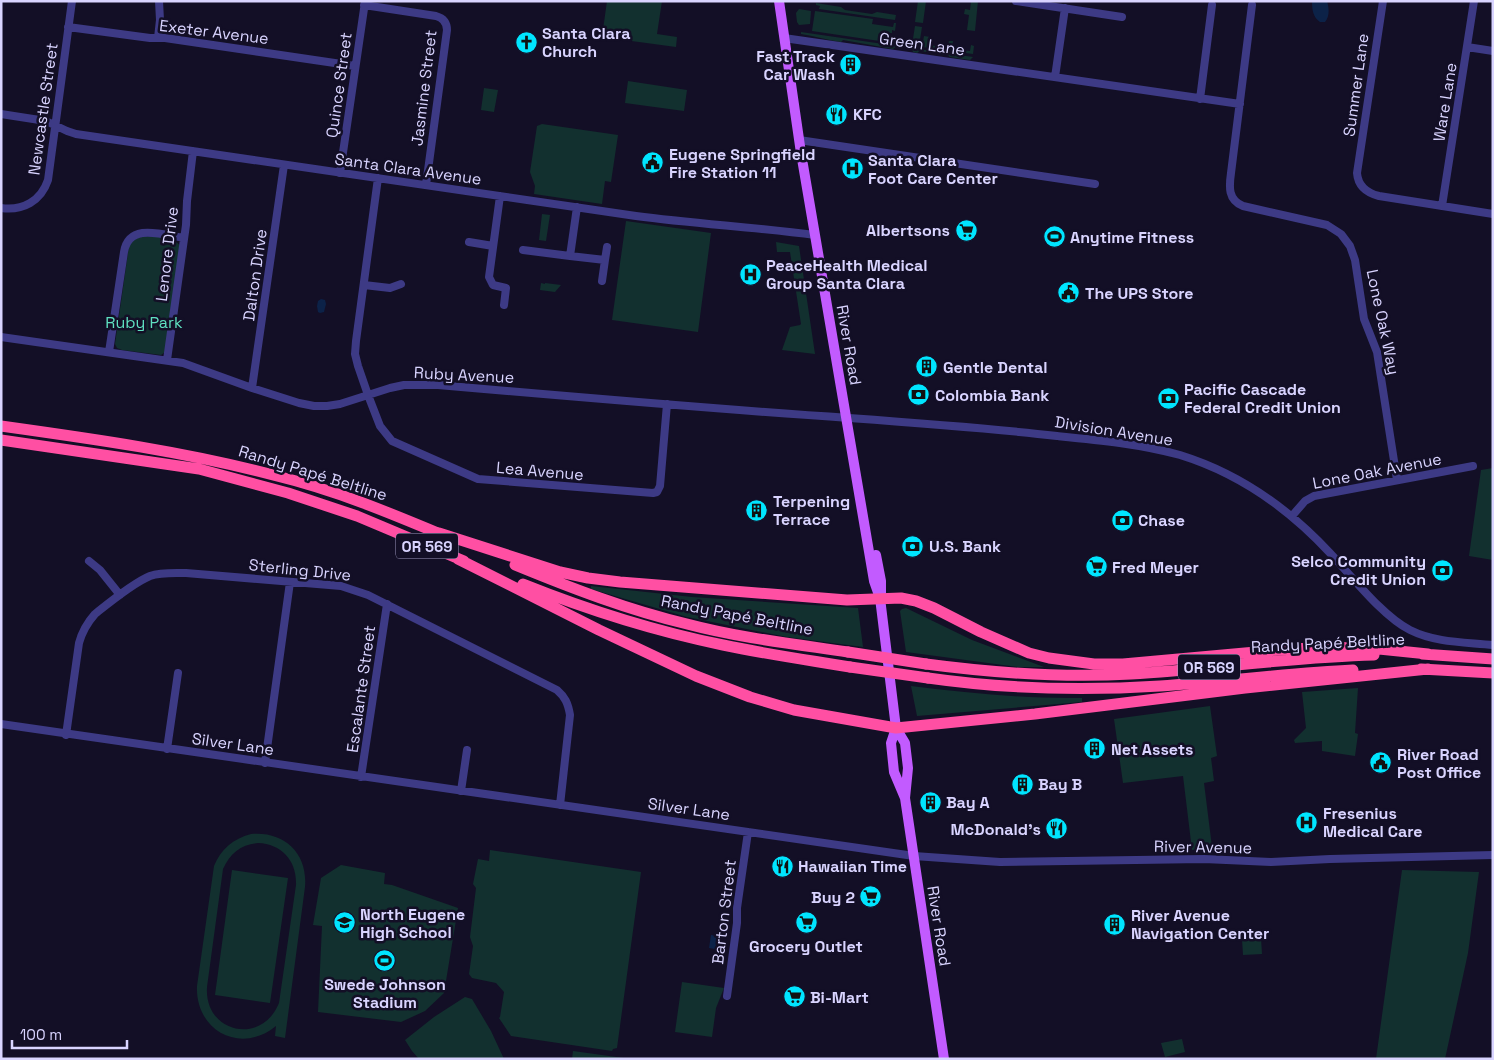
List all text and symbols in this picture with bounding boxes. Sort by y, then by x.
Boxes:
street label: Exeter Avenue [158,15,270,49]
place label: Santa Clara Church [542,23,630,62]
street label: Green Lane [878,28,966,60]
street label: Jasmine Street [406,29,442,147]
church icon: Santa Clara Church [514,30,538,54]
street label: Quince Street [321,31,357,139]
street label: Summer Lane [1338,32,1374,138]
street label: Newcastle Street [23,42,63,176]
place label: Fast Track Car Wash [756,46,835,85]
building icon: Fast Track Car Wash [839,53,863,77]
street label: Ware Lane [1428,61,1462,143]
restaurant icon: KFC [825,102,849,126]
place label: KFC [853,104,882,125]
place label: Eugene Springfield Fire Station 11 [669,144,815,183]
street label: Santa Clara Avenue [333,148,483,190]
place label: Santa Clara Foot Care Center [868,150,998,189]
public building icon: Eugene Springfield Fire Station 11 [641,151,665,175]
hospital icon: Santa Clara Foot Care Center [840,157,864,181]
street label: Lenore Drive [151,205,183,303]
supermarket icon: Albertsons [954,218,978,242]
place label: Albertsons [866,220,950,241]
sports icon: Anytime Fitness [1042,225,1066,249]
place label: Anytime Fitness [1070,227,1194,248]
street label: Dalton Drive [238,228,272,322]
place label: PeaceHealth Medical Group Santa Clara [766,255,928,294]
hospital icon: PeaceHealth Medical Group Santa Clara [738,262,762,286]
street label: Lone Oak Way [1362,267,1404,377]
public building icon: The UPS Store [1057,281,1081,305]
place label: The UPS Store [1085,283,1194,304]
street label: River Road [832,303,866,387]
park label: Ruby Park [105,312,183,333]
building icon: Gentle Dental [915,355,939,379]
place label: Gentle Dental [943,357,1048,378]
street label: Ruby Avenue [413,362,515,388]
place label: Pacific Cascade Federal Credit Union [1184,379,1341,418]
bank icon: Colombia Bank [907,383,931,407]
place label: Colombia Bank [935,385,1049,406]
bank icon: Pacific Cascade Federal Credit Union [1156,386,1180,410]
street label: Division Avenue [1053,411,1175,451]
street label: Randy Papé Beltline [236,440,390,506]
street label: Lone Oak Avenue [1311,448,1443,494]
street label: Lea Avenue [495,457,585,485]
place label: Terpening Terrace [773,491,850,530]
building icon: Terpening Terrace [745,498,769,522]
bank icon: Chase [1110,508,1134,532]
place label: Chase [1138,510,1185,531]
road number: OR 569 [396,534,458,558]
bank icon: U.S. Bank [901,534,925,558]
place label: U.S. Bank [929,536,1001,557]
place label: Selco Community Credit Union [1291,551,1426,590]
street label: Sterling Drive [248,554,352,586]
supermarket icon: Fred Meyer [1084,555,1108,579]
place label: Fred Meyer [1112,557,1199,578]
bank icon: Selco Community Credit Union [1430,558,1454,582]
street label: Randy Papé Beltline [659,590,815,640]
street label: Escalante Street [342,624,380,754]
street label: Randy Papé Beltline [1250,628,1406,658]
road number: OR 569 [1178,654,1240,680]
street label: Silver Lane [191,728,275,760]
building icon: Net Assets [1083,737,1107,761]
place label: Net Assets [1111,739,1193,760]
place label: River Road Post Office [1397,744,1481,783]
public building icon: River Road Post Office [1369,751,1393,775]
building icon: Bay B [1010,772,1034,796]
place label: Bay B [1038,774,1082,795]
building icon: Bay A [918,790,942,814]
place label: Bay A [946,792,990,813]
street label: Silver Lane [647,793,731,825]
place label: Fresenius Medical Care [1323,803,1423,842]
hospital icon: Fresenius Medical Care [1295,810,1319,834]
restaurant icon: McDonald's [1045,817,1069,841]
place label: McDonald's [951,819,1041,840]
street label: River Avenue [1154,836,1252,858]
restaurant icon: Hawaiian Time [770,854,794,878]
place label: Hawaiian Time [798,856,907,877]
street label: Barton Street [707,858,741,966]
street label: River Road [922,884,956,968]
supermarket icon: Buy 2 [859,885,883,909]
place label: Buy 2 [811,887,855,908]
place label: North Eugene High School [360,904,465,943]
place label: River Avenue Navigation Center [1131,905,1269,944]
supermarket icon: Grocery Outlet [794,910,818,934]
school or university icon: North Eugene High School [332,911,356,935]
building icon: River Avenue Navigation Center [1103,912,1127,936]
place label: Grocery Outlet [749,936,863,957]
sports icon: Swede Johnson Stadium [373,948,397,972]
place label: Swede Johnson Stadium [324,974,446,1013]
supermarket icon: Bi-Mart [782,985,806,1009]
place label: Bi-Mart [810,987,869,1008]
scale bar [12,1018,128,1050]
text: 100 m [20,1025,62,1044]

